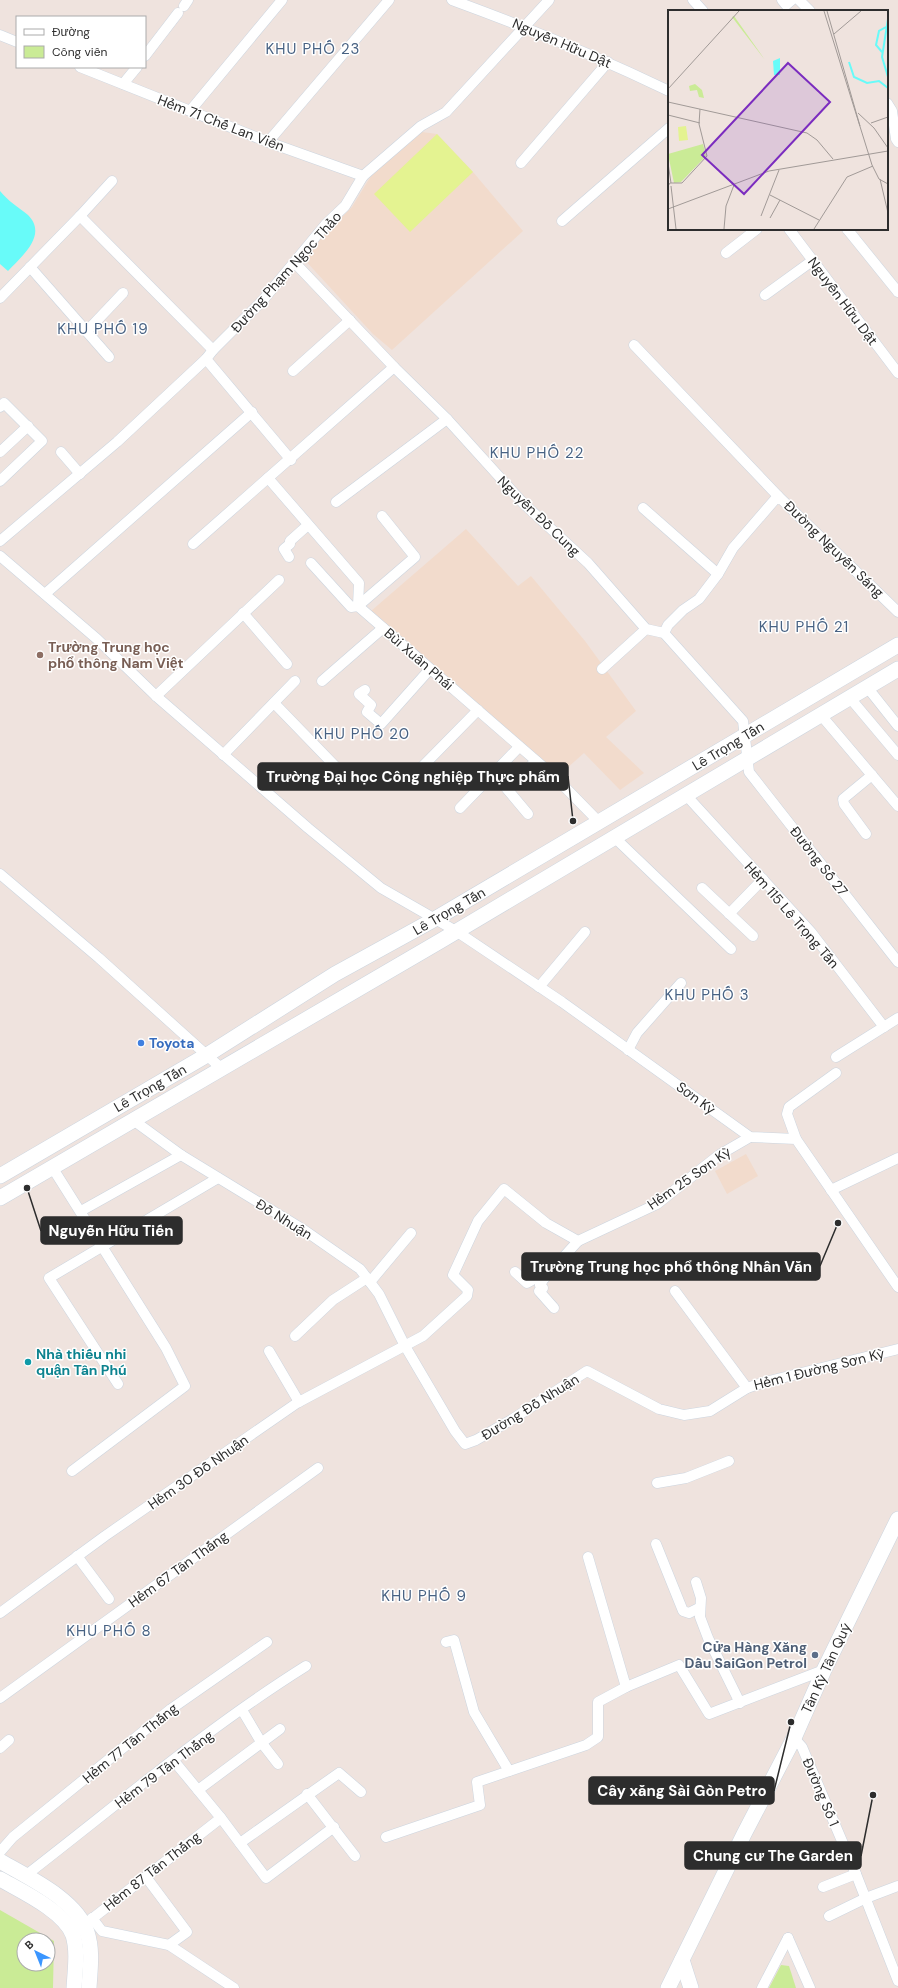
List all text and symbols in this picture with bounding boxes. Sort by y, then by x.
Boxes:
inset map [668,10,888,230]
street label: Nguyễn Hữu Dật [510,14,614,72]
legend [16,16,146,68]
text: Đường [52,24,90,40]
district label: KHU PHỐ 23 [266,39,360,59]
text: Công viên [52,44,108,60]
street label: Hẻm 71 Chế Lan Viên [155,91,287,155]
street label: Đường Phạm Ngọc Thảo [227,208,345,336]
street label: Nguyễn Hữu Dật [804,253,882,349]
district label: KHU PHỐ 19 [57,319,149,339]
district label: KHU PHỐ 22 [490,443,584,463]
street label: Nguyễn Đỗ Cung [494,472,584,560]
street label: Đường Nguyễn Sáng [780,497,888,601]
district label: KHU PHỐ 21 [759,617,849,637]
street label: Bùi Xuân Phái [381,624,457,694]
place label: Trường Trung học phổ thông Nam Việt [48,638,184,672]
marker: Trường Trung học phổ thông Nam Việt [35,650,45,660]
street label: Lê Trọng Tấn [689,717,767,775]
district label: KHU PHỐ 20 [314,724,410,744]
callout: Trường Đại học Công nghiệp Thực phẩm [258,763,568,790]
text: Trường Đại học Công nghiệp Thực phẩm [266,767,560,787]
street label: Đường Số 27 [786,823,852,899]
street label: Hẻm 115 Lê Trọng Tấn [741,858,843,972]
street label: Lê Trọng Tấn [410,883,488,939]
district label: KHU PHỐ 3 [664,985,750,1005]
place label: Toyota [149,1034,194,1052]
marker: Toyota [136,1038,146,1048]
street label: Lê Trọng Tấn [111,1060,189,1116]
street label: Sơn Kỳ [673,1078,719,1118]
street label: Hẻm 25 Sơn Kỳ [644,1142,735,1214]
street label: Đỗ Nhuận [252,1195,316,1243]
callout: Nguyễn Hữu Tiến [41,1217,182,1244]
text: Nguyễn Hữu Tiến [48,1221,174,1241]
callout: Trường Trung học phổ thông Nhân Văn [522,1253,820,1280]
text: Trường Trung học phổ thông Nhân Văn [530,1257,812,1277]
street label: Hẻm 1 Đường Sơn Kỳ [752,1344,886,1394]
place label: Nhà thiếu nhi quận Tân Phú [36,1345,127,1379]
marker: Nhà thiếu nhi quận Tân Phú [23,1357,33,1367]
street label: Đường Đỗ Nhuận [478,1370,582,1444]
street label: Hẻm 30 Đỗ Nhuận [144,1431,252,1513]
street label: Hẻm 67 Tân Thắng [125,1527,231,1611]
district label: KHU PHỐ 9 [381,1586,467,1606]
street label: Tân Kỳ Tân Quý [797,1620,855,1716]
district label: KHU PHỐ 8 [66,1621,152,1641]
place label: Cửa Hàng Xăng Dầu SaiGon Petrol [685,1638,807,1672]
marker: Cửa Hàng Xăng Dầu SaiGon Petrol [810,1650,820,1660]
street label: Hẻm 77 Tân Thắng [79,1699,182,1787]
street label: Hẻm 79 Tân Thắng [111,1726,217,1812]
street label: Đường Số 1 [799,1755,843,1829]
callout: Cây xăng Sài Gòn Petro [589,1777,774,1804]
text: Cây xăng Sài Gòn Petro [597,1781,767,1801]
street label: Hẻm 87 Tân Thắng [100,1827,204,1915]
callout: Chung cư The Garden [685,1842,861,1869]
text: Chung cư The Garden [693,1846,853,1866]
north arrow [16,1932,56,1972]
text: B [22,1937,37,1952]

